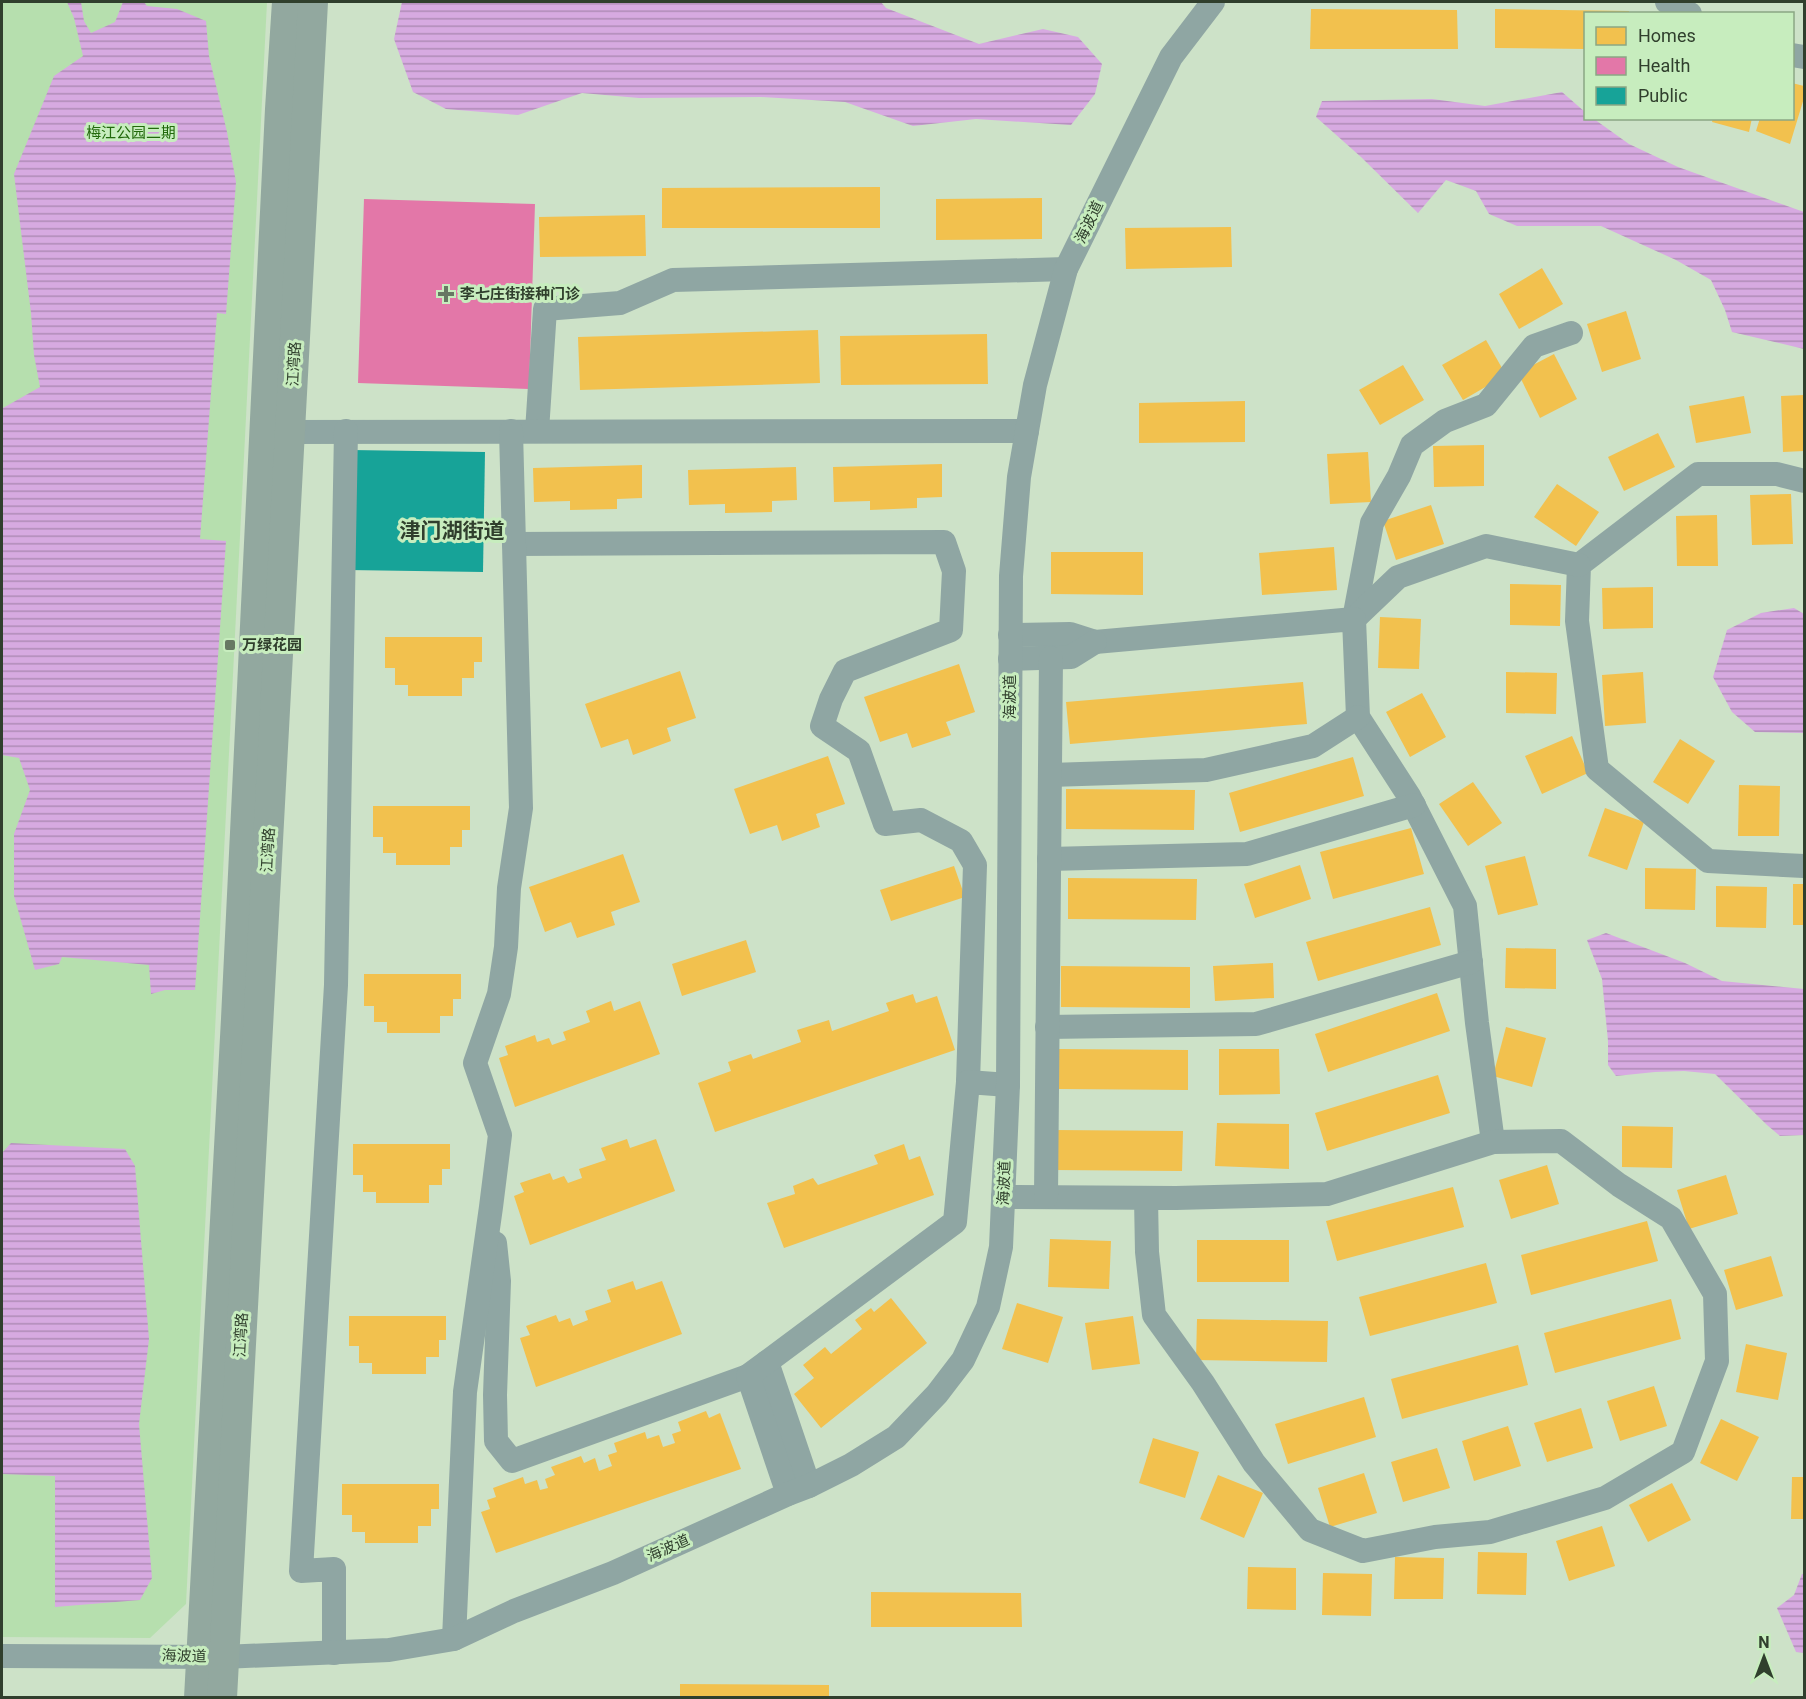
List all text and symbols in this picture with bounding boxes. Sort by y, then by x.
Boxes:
legend [1584,12,1794,120]
text: Homes [1638,25,1696,46]
text: Health [1638,55,1690,76]
text: Public [1638,85,1688,106]
park label: 梅江公园二期 [86,124,176,142]
street label: 海波道 [1071,198,1107,246]
marker: 李七庄街接种门诊 [437,285,455,303]
place label: 李七庄街接种门诊 [460,285,581,303]
street label: 江湾路 [284,341,304,387]
district label: 津门湖街道 [400,519,505,543]
place label: 万绿花园 [242,636,302,654]
marker: 万绿花园 [223,638,237,652]
street label: 海波道 [1001,674,1019,720]
street label: 江湾路 [258,827,278,873]
street label: 海波道 [994,1160,1014,1206]
street label: 江湾路 [231,1312,251,1358]
street label: 海波道 [644,1531,692,1565]
north arrow [1734,1627,1794,1687]
text: N [1758,1633,1770,1652]
street label: 海波道 [161,1647,207,1665]

